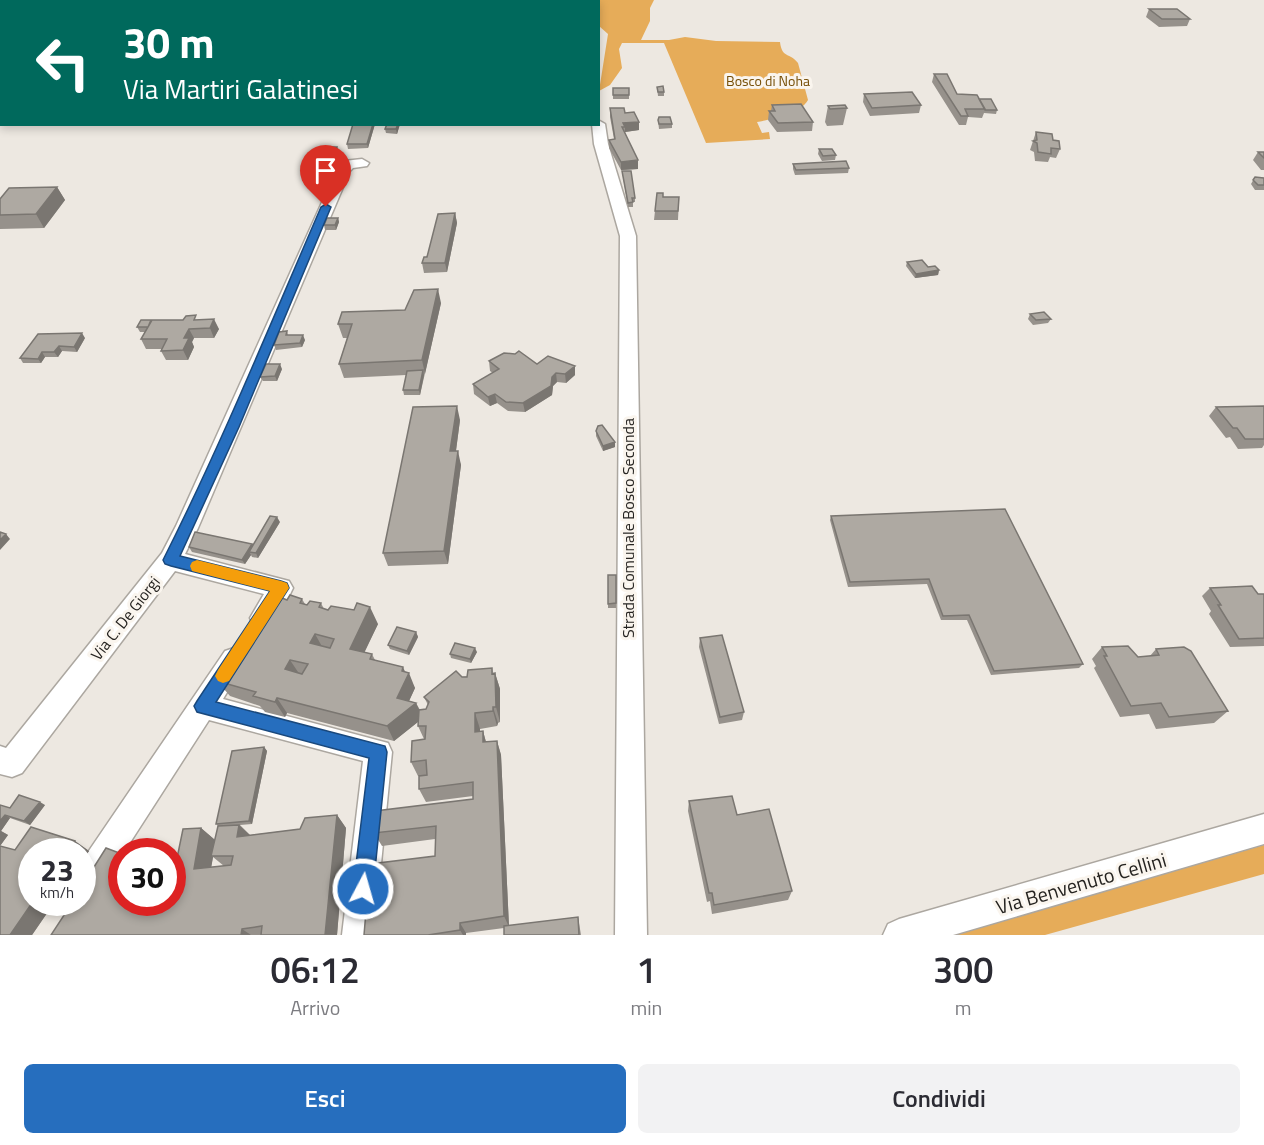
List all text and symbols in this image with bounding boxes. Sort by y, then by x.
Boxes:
text: 30 m [123,10,215,74]
icon: left [24,24,102,102]
text: Via Martiri Galatinesi [123,68,358,109]
park label: Bosco di Noha [726,70,810,91]
pin [300,145,351,207]
icon: arrive [309,154,342,187]
street label: Strada Comunale Bosco Seconda [616,418,640,638]
street label: Via C. De Giorgi [84,571,166,665]
speed limit sign: 30 [108,838,186,916]
street label: Via Benvenuto Cellini [992,844,1170,922]
text: 23 [40,847,74,893]
position arrow [331,857,395,921]
text: km/h [40,881,74,904]
text: 06:12 [271,942,360,997]
text: 1 [636,942,656,997]
text: 300 [933,942,993,997]
text: Arrivo [290,992,340,1023]
text: min [630,992,662,1023]
text: m [955,992,971,1023]
button: Esci [24,1064,626,1133]
button: Condividi [638,1064,1240,1133]

